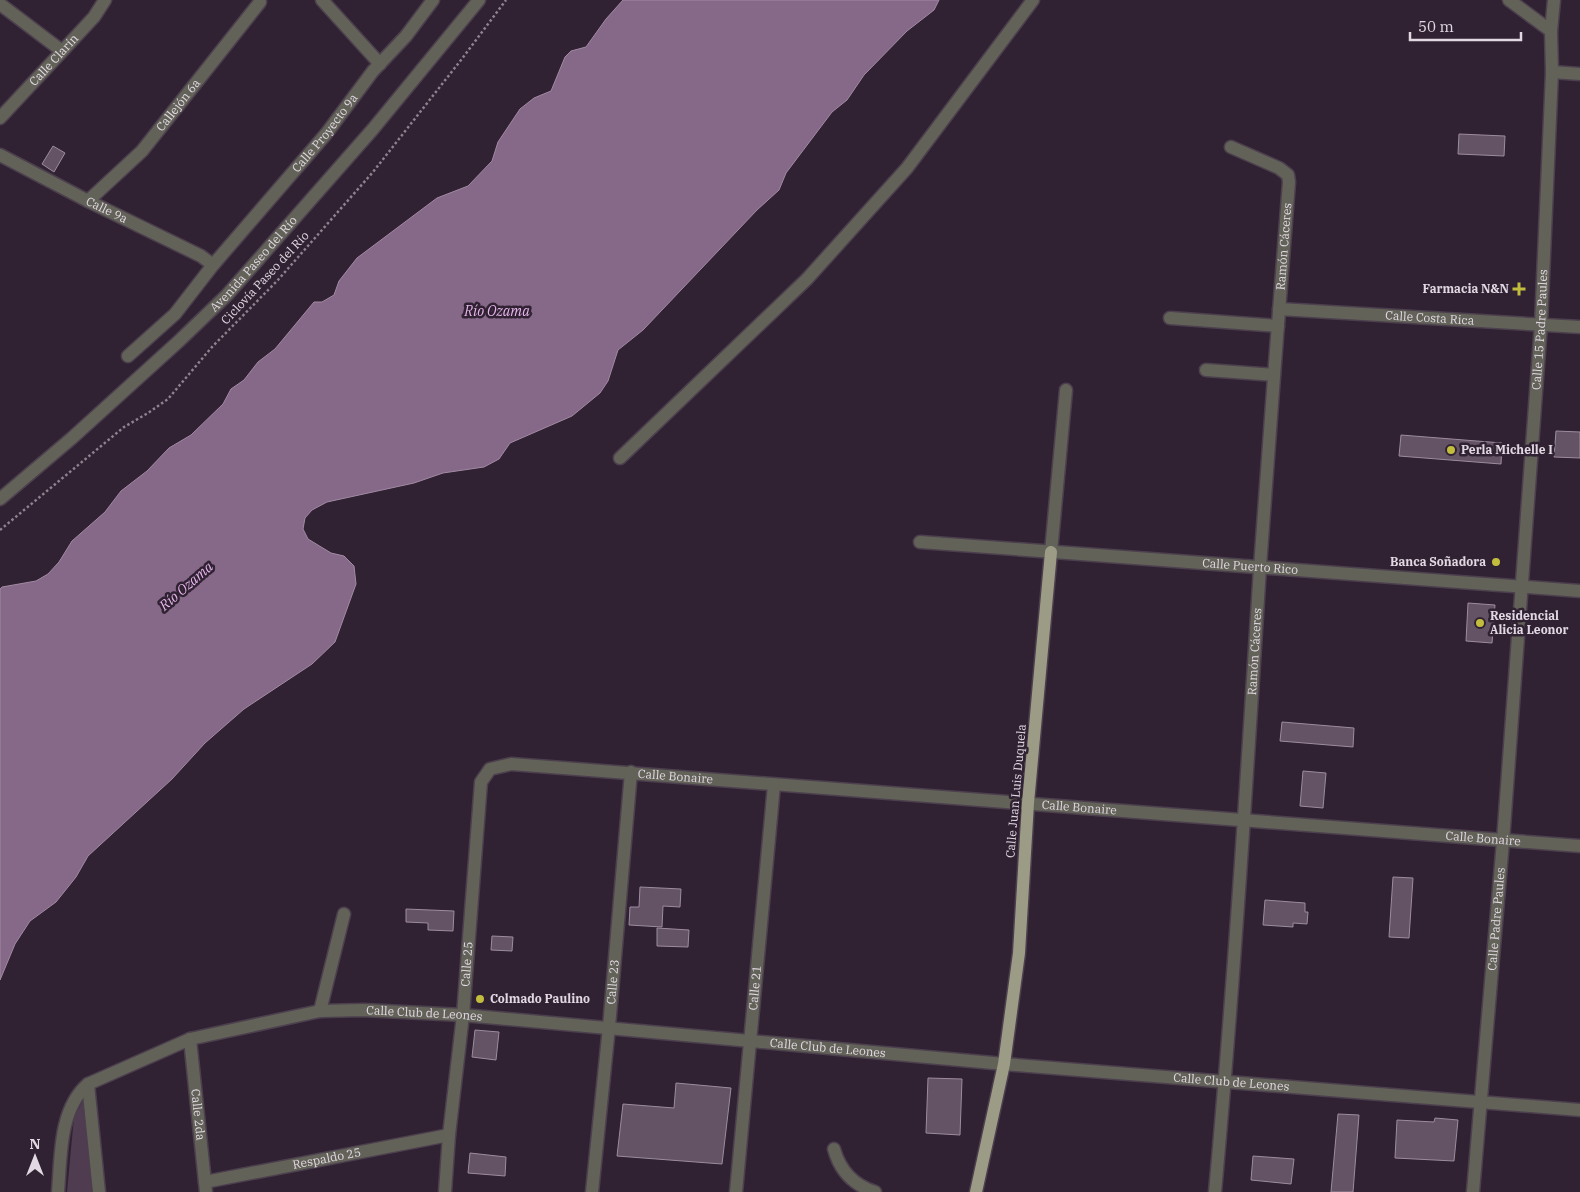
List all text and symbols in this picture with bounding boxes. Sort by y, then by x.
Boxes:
scale bar [1410,10,1521,42]
text: 50 m [1418,17,1454,36]
street label: Calle Clarín [26,31,81,89]
street label: Callejón 6a [153,75,203,134]
street label: Calle Proyecto 9a [288,90,361,175]
street label: Calle 9a [84,193,130,226]
street label: Ramón Cáceres [1273,202,1294,291]
street label: Avenida Paseo del Río [206,213,300,315]
street label: Ciclovía Paseo del Río [218,228,312,327]
street label: Calle 15 Padre Paules [1528,269,1550,390]
place label: Farmacia N&N [1423,281,1509,296]
marker: Farmacia N&N [1513,283,1525,295]
water label: Río Ozama [463,302,530,320]
street label: Calle Costa Rica [1385,307,1475,328]
place label: Perla Michelle I [1461,442,1553,457]
marker: Perla Michelle I [1445,444,1457,456]
place label: Banca Soñadora [1390,554,1486,569]
street label: Calle Puerto Rico [1202,555,1299,577]
marker: Banca Soñadora [1490,556,1502,568]
water label: Río Ozama [155,557,217,615]
street label: Ramón Cáceres [1244,607,1264,696]
place label: Residencial Alicia Leonor [1490,608,1569,637]
marker: Residencial Alicia Leonor [1474,617,1486,629]
street label: Calle Juan Luis Duquela [1002,723,1029,859]
street label: Calle Bonaire [637,766,714,786]
street label: Calle Bonaire [1041,797,1117,817]
street label: Calle Bonaire [1445,828,1521,848]
street label: Calle Padre Paules [1484,867,1508,971]
street label: Calle 25 [457,941,476,987]
street label: Calle 23 [603,959,622,1005]
street label: Calle 21 [745,965,764,1011]
place label: Colmado Paulino [490,991,590,1006]
marker: Colmado Paulino [474,993,486,1005]
street label: Calle Club de Leones [366,1002,483,1024]
street label: Calle Club de Leones [769,1035,887,1060]
street label: Calle Club de Leones [1173,1070,1290,1094]
street label: Calle 2da [188,1088,209,1141]
north arrow [10,1132,60,1182]
text: N [29,1135,41,1153]
street label: Respaldo 25 [291,1144,362,1172]

